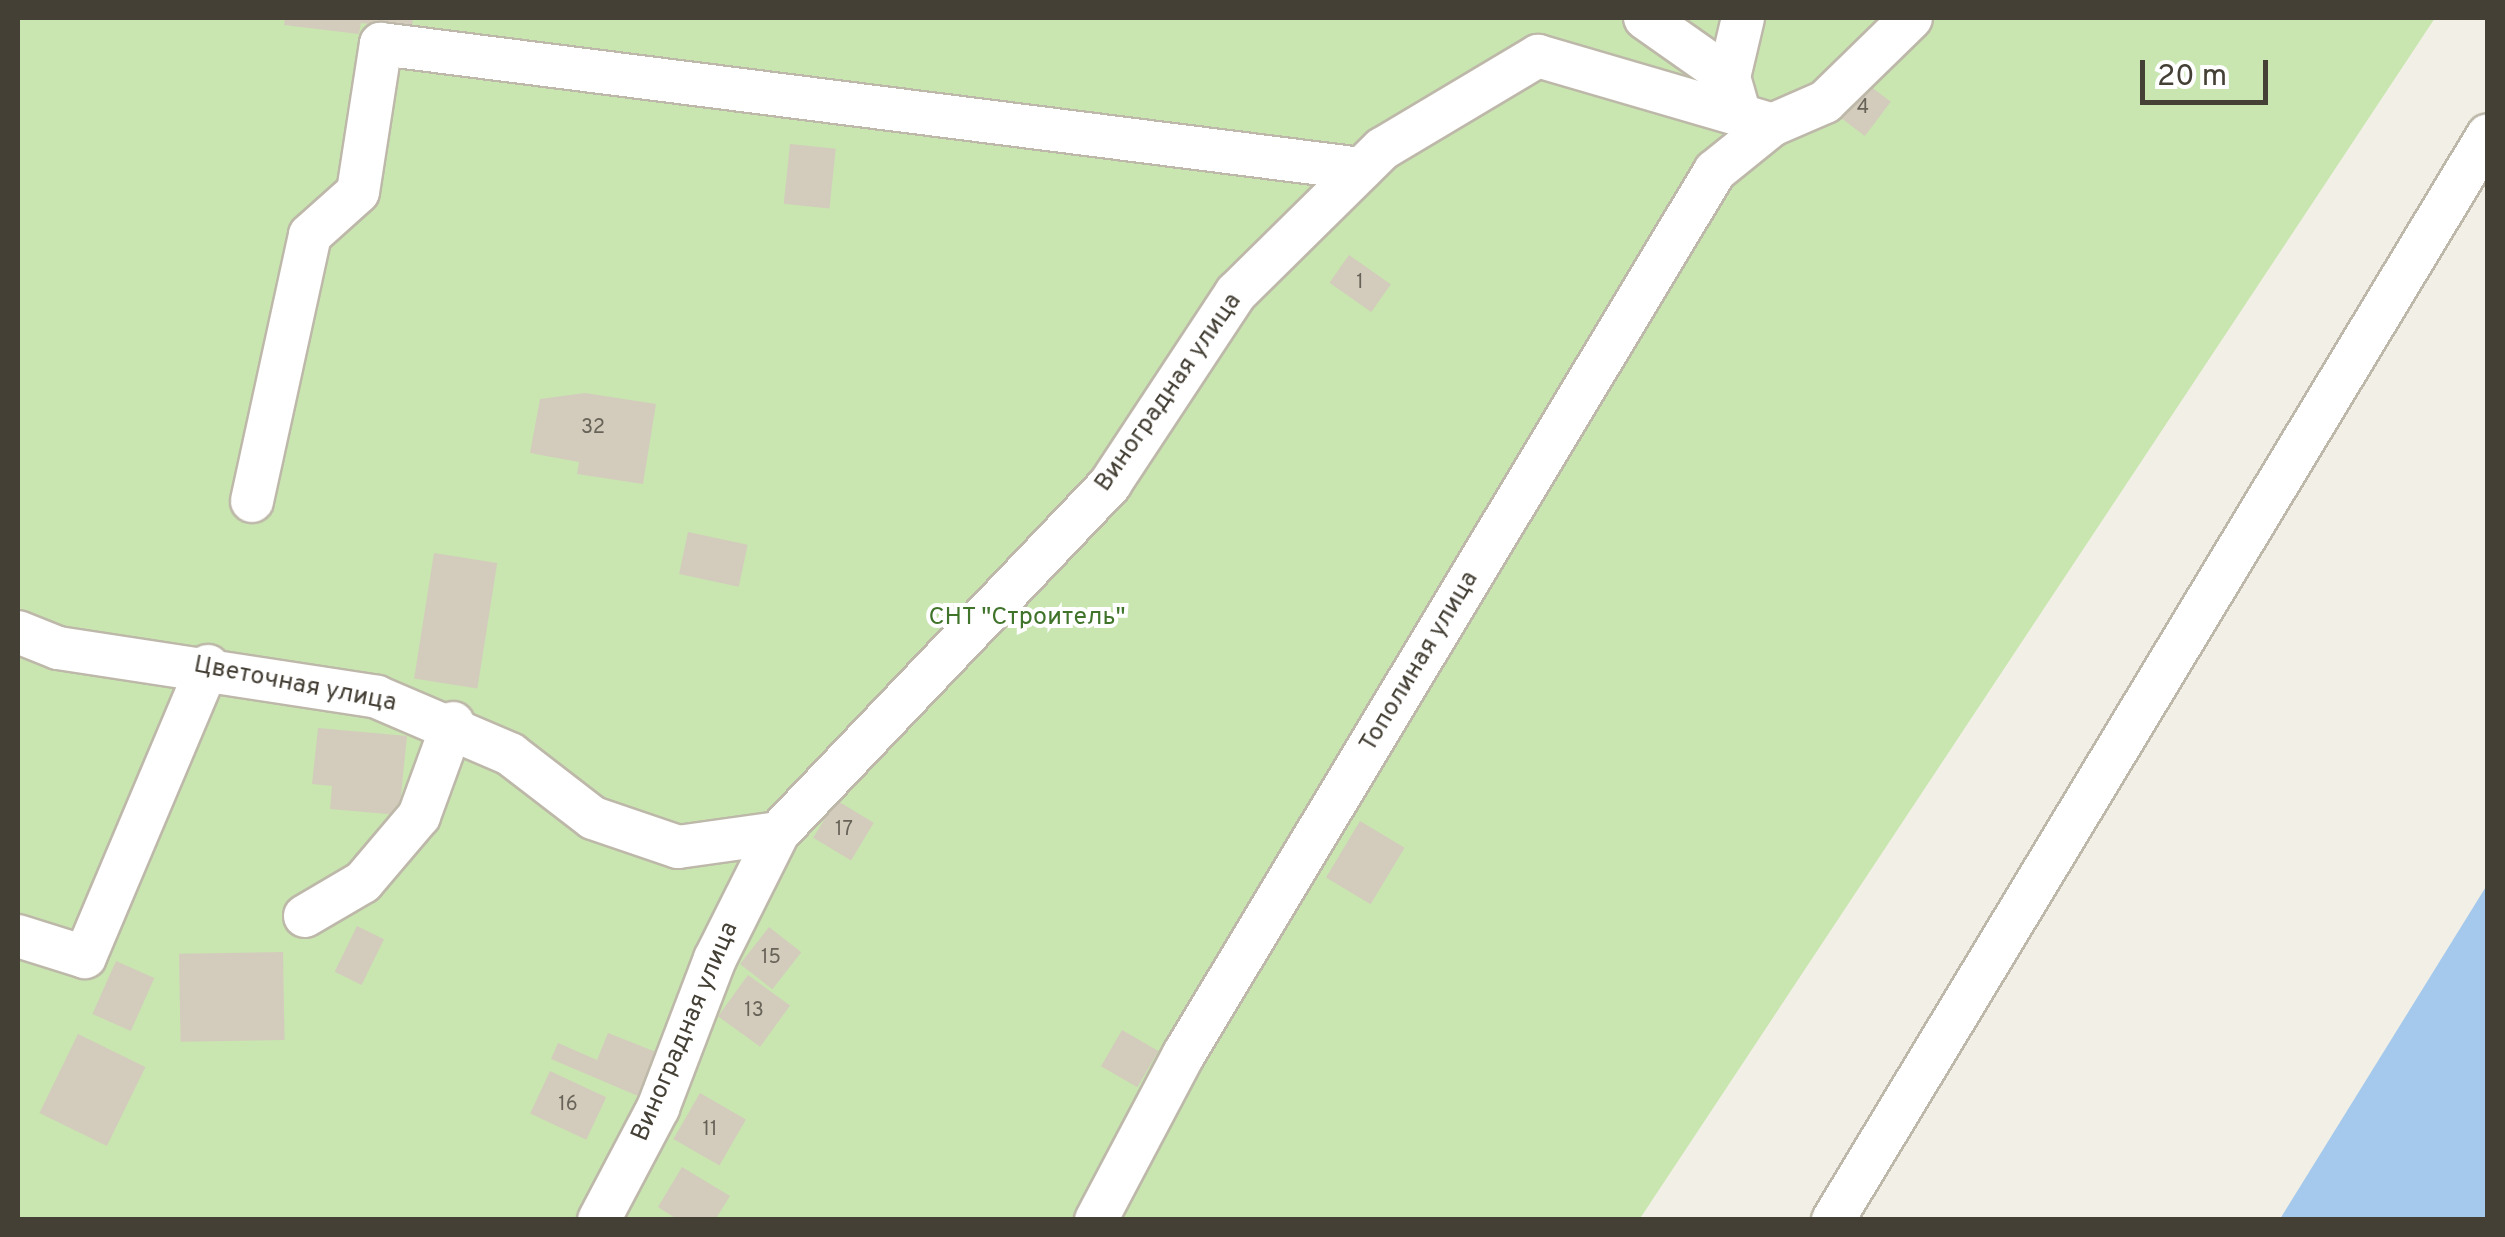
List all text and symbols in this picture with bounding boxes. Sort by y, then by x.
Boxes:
scale bar [2145,40,2272,102]
text: 20 m [2157,59,2227,96]
house number: 4 [1857,96,1869,120]
house number: 1 [1356,271,1364,295]
street label: Виноградная улица [1089,288,1249,498]
house number: 32 [581,416,605,440]
street label: Тополиная улица [1354,566,1486,758]
park label: СНТ "Строитель" [928,603,1126,633]
street label: Цветочная улица [191,651,399,719]
house number: 17 [835,818,853,842]
street label: Виноградная улица [626,918,746,1146]
house number: 15 [761,946,781,970]
house number: 13 [744,999,764,1023]
house number: 16 [558,1093,578,1117]
house number: 11 [703,1118,717,1142]

